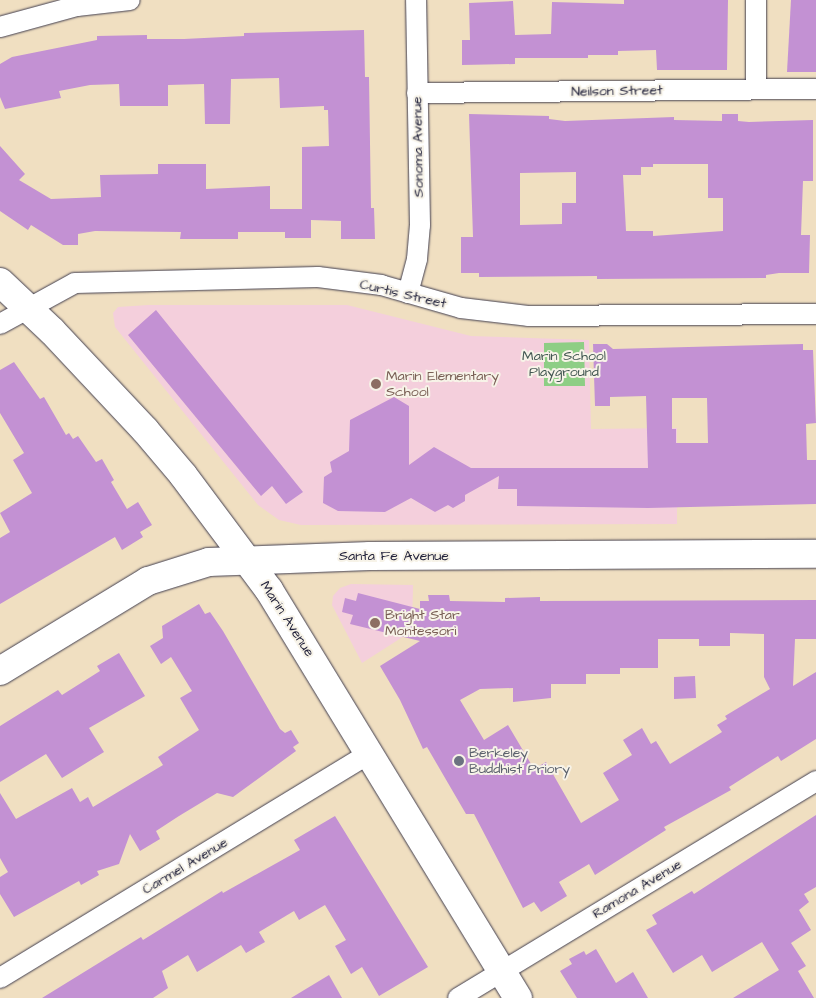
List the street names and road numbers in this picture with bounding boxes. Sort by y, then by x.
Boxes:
street label: Neilson Street [571,82,663,100]
street label: Sonoma Avenue [409,96,427,198]
street label: Curtis Street [358,276,448,312]
street label: Santa Fe Avenue [339,548,449,564]
street label: Marin Avenue [256,578,318,660]
street label: Carmel Avenue [139,834,231,898]
street label: Ramona Avenue [589,856,685,922]

